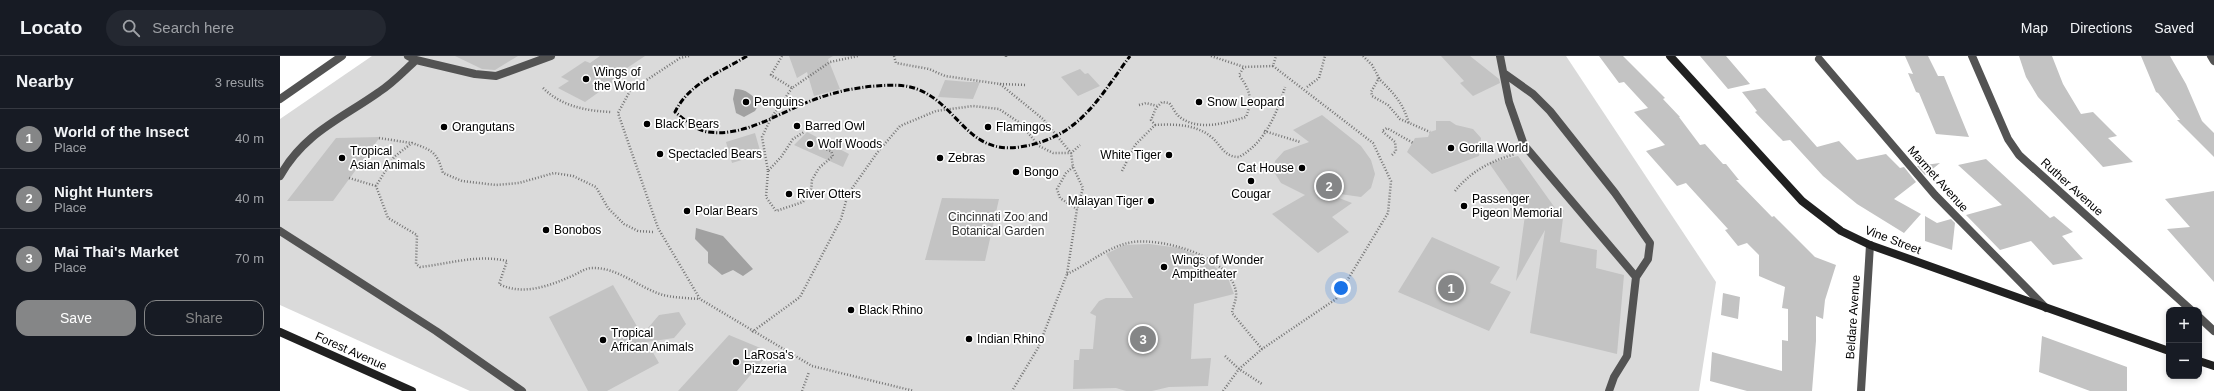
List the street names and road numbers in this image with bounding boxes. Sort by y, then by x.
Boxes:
street label: Marmet Avenue [1905,143,1971,215]
street label: Ruther Avenue [2038,155,2106,219]
street label: Vine Street [1863,223,1924,257]
street label: Beldare Avenue [1843,274,1863,360]
street label: Forest Avenue [313,329,389,373]

